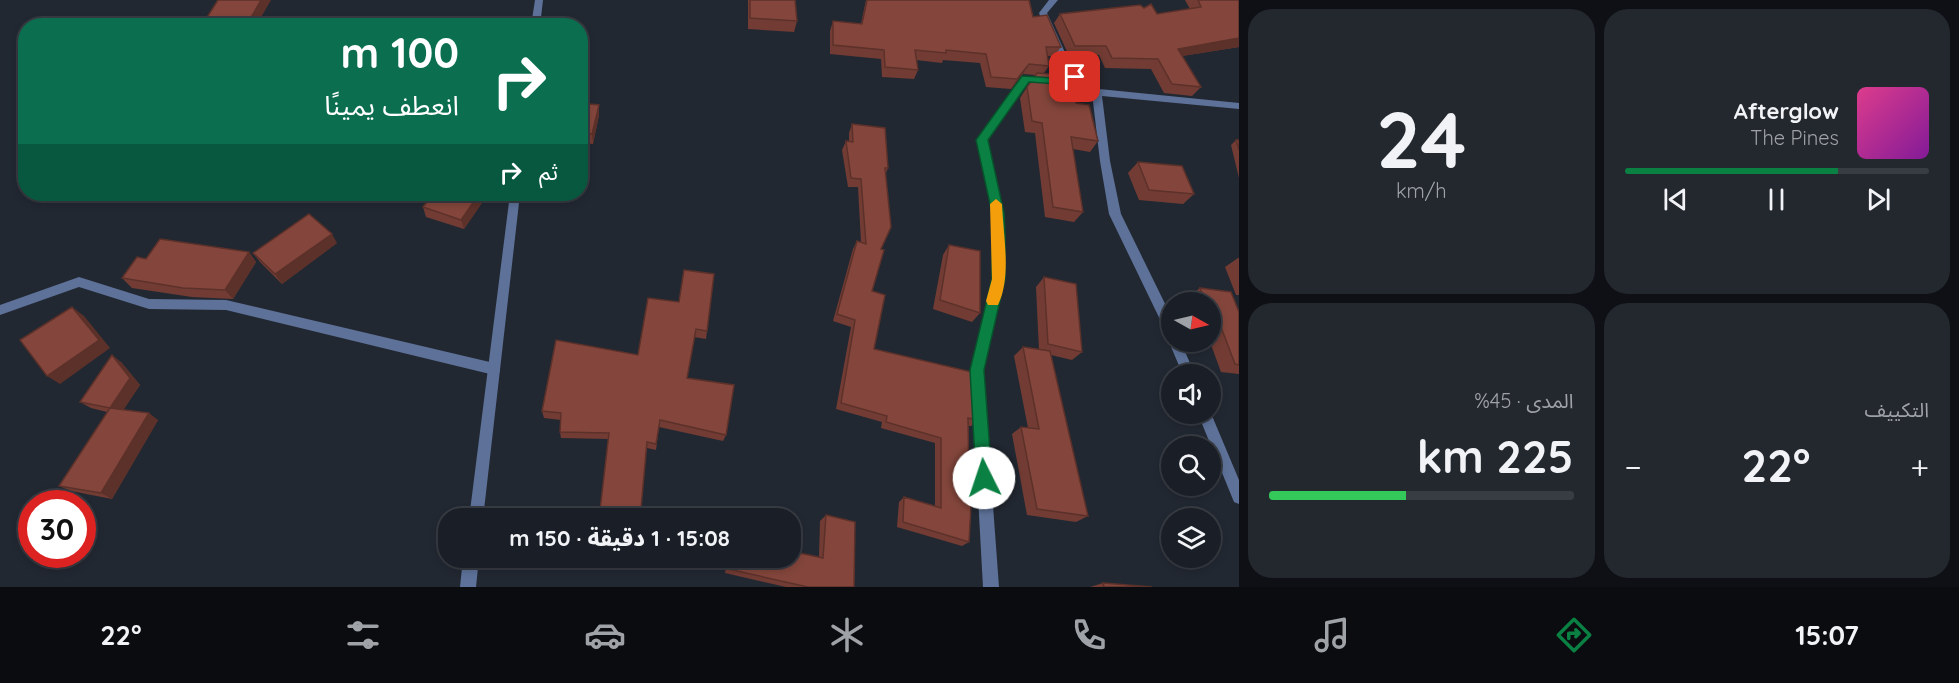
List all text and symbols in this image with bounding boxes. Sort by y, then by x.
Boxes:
text: 100 m [341,26,459,79]
icon: right [480,42,558,120]
pin [1049,51,1100,102]
icon: arrive [1058,60,1091,93]
text: انعطف يمينًا [324,88,459,122]
text: 24 [1376,90,1466,188]
text: Afterglow [1734,97,1839,125]
text: The Pines [1750,125,1839,150]
icon: right [494,156,527,189]
text: ثم [539,158,558,186]
text: km/h [1396,178,1447,203]
icon: previous [1659,183,1692,216]
icon: pause [1760,183,1793,216]
icon: next [1862,183,1895,216]
north arrow [1161,292,1221,352]
map controls [1161,292,1221,568]
button: sound [1161,364,1221,424]
text: المدى · 45% [1474,388,1574,413]
text: التكييف [1865,397,1929,422]
text: 225 km [1417,428,1574,484]
button: search [1161,436,1221,496]
text: 22° [1742,437,1810,493]
position arrow [952,446,1016,510]
text: − [1625,446,1642,487]
text: + [1910,446,1929,487]
speed limit sign: 30 [18,490,96,568]
button: layers [1161,508,1221,568]
text: 15:08 · 1 دقيقة · 150 m [509,524,730,552]
icon: filters [342,614,384,656]
icon: car [584,614,626,656]
icon: climate [826,614,868,656]
icon: phone [1068,614,1110,656]
icon: music [1311,614,1353,656]
icon: directions [1553,614,1595,656]
text: 22° [100,618,142,652]
text: 15:07 [1795,618,1859,652]

